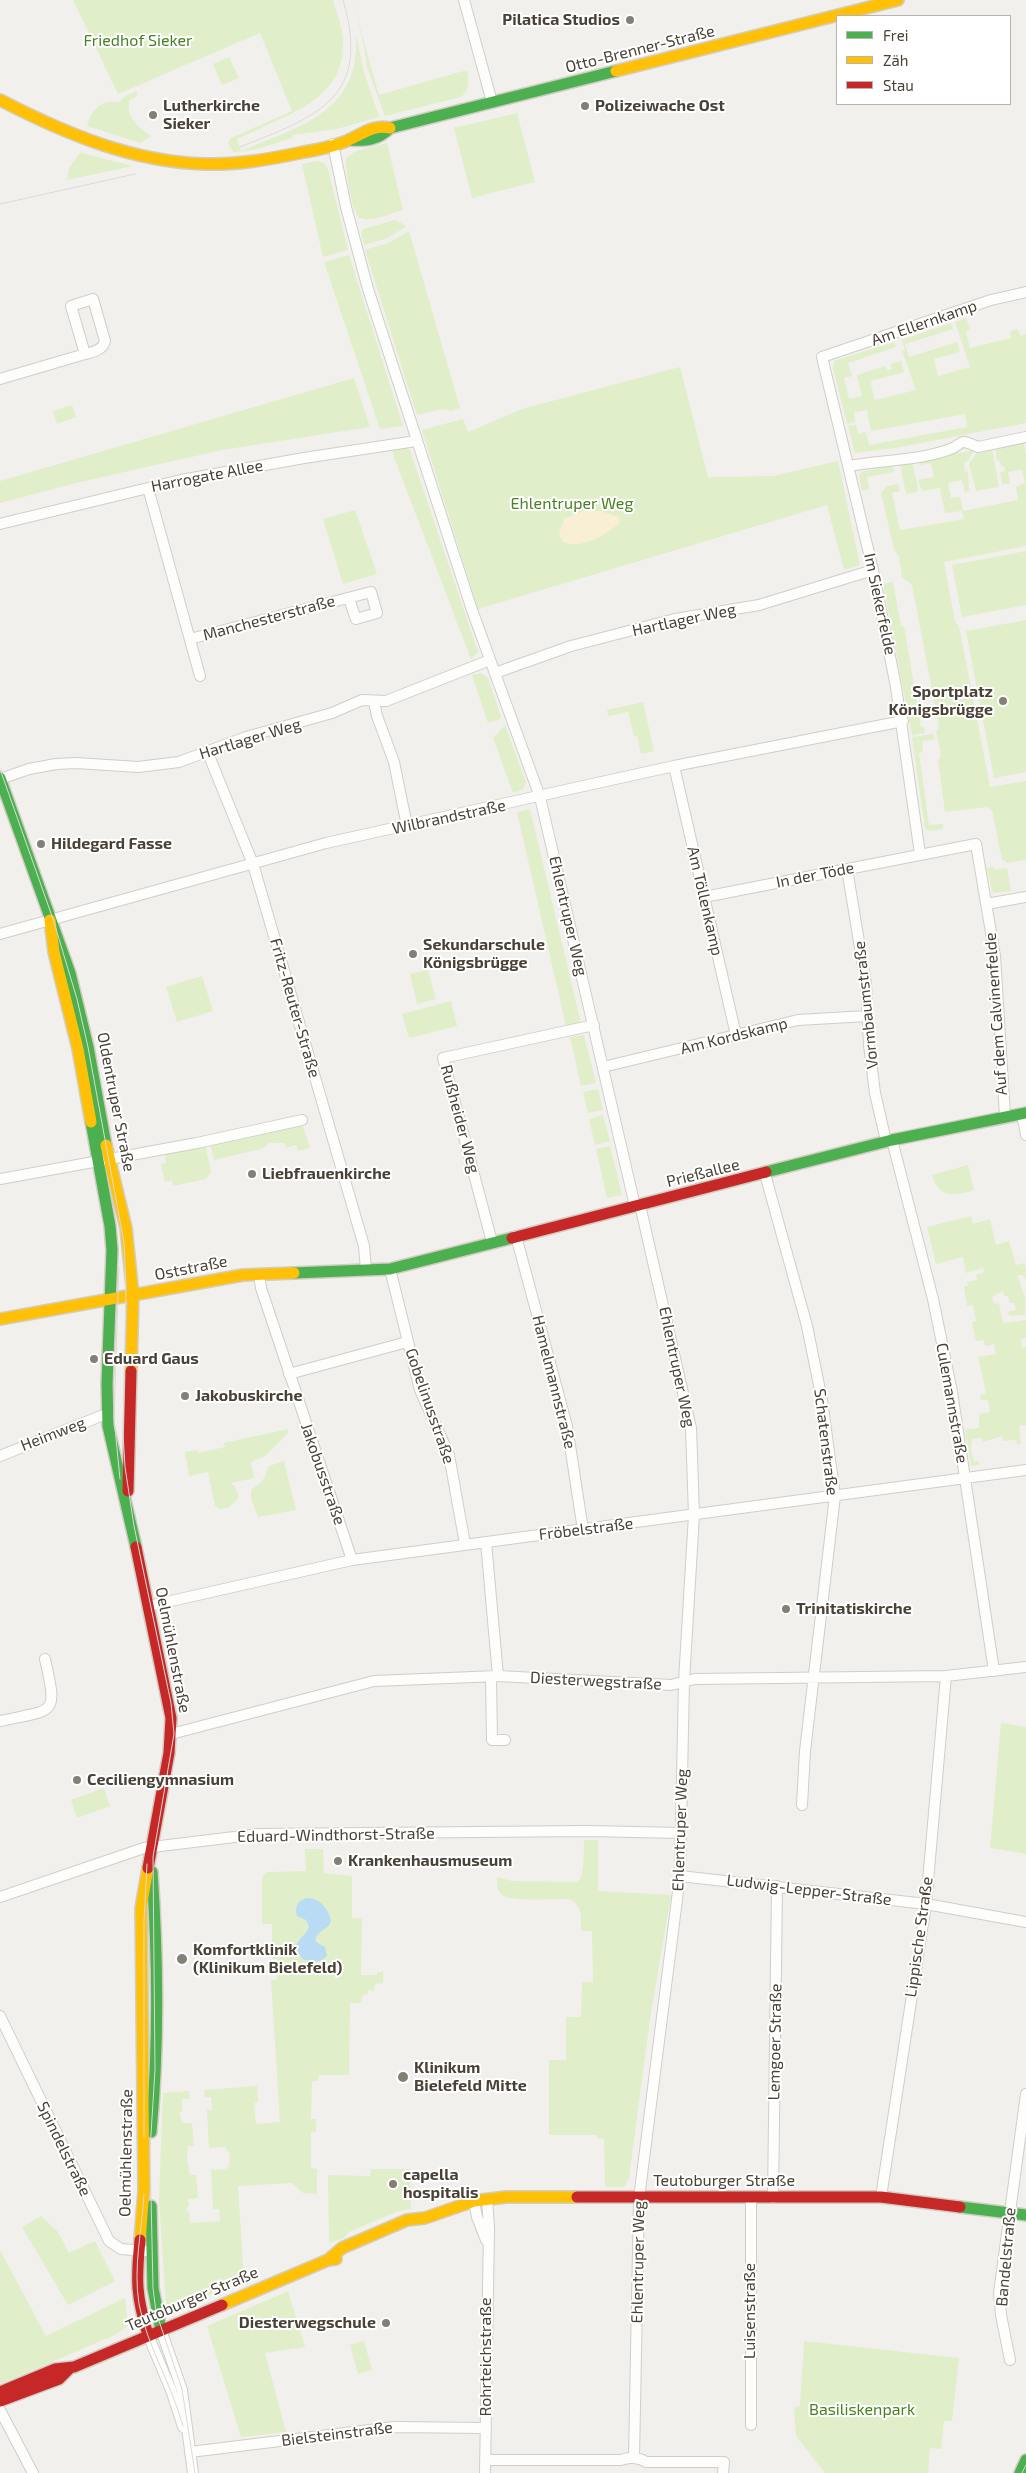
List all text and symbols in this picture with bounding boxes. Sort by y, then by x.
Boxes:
place label: Pilatica Studios [502,10,620,30]
marker: Pilatica Studios [624,14,636,26]
legend [836,15,1011,105]
street label: Otto-Brenner-Straße [563,21,717,77]
text: Frei [883,26,908,44]
park label: Friedhof Sieker [84,31,192,51]
text: Zäh [883,51,908,69]
text: Stau [883,76,914,94]
place label: Lutherkirche Sieker [163,96,260,134]
place label: Polizeiwache Ost [595,96,725,116]
marker: Polizeiwache Ost [579,100,591,112]
marker: Lutherkirche Sieker [147,109,159,121]
street label: Am Ellernkamp [869,296,979,350]
street label: Harrogate Allee [149,456,265,496]
park label: Ehlentruper Weg [511,494,633,514]
street label: Im Siekerfelde [860,551,900,657]
street label: Manchesterstraße [201,591,337,645]
street label: Hartlager Weg [630,600,738,640]
place label: Sportplatz Königsbrügge [889,682,993,720]
marker: Sportplatz Königsbrügge [997,695,1009,707]
street label: Hartlager Weg [197,714,303,764]
street label: Wilbrandstraße [391,796,507,838]
place label: Hildegard Fasse [51,834,172,854]
marker: Hildegard Fasse [35,838,47,850]
street label: Am Töllenkamp [683,844,727,958]
street label: Ehlentruper Weg [545,854,591,978]
street label: In der Töde [774,858,856,892]
street label: Auf dem Calvinenfelde [981,932,1011,1096]
place label: Sekundarschule Königsbrügge [423,935,545,973]
street label: Fritz-Reuter-Straße [266,936,324,1080]
street label: Vormbaumstraße [850,940,882,1070]
marker: Sekundarschule Königsbrügge [407,948,419,960]
street label: Am Kordskamp [678,1013,790,1059]
street label: Oldentruper Straße [93,1031,139,1173]
street label: Rußheider Weg [436,1063,484,1175]
street label: Prießallee [664,1155,742,1191]
place label: Liebfrauenkirche [262,1164,391,1184]
marker: Liebfrauenkirche [246,1168,258,1180]
street label: Oststraße [153,1252,229,1284]
street label: Ehlentruper Weg [655,1305,699,1429]
street label: Hamelmannstraße [528,1313,580,1451]
street label: Culemannstraße [932,1341,972,1465]
street label: Gobelinusstraße [401,1346,459,1466]
place label: Eduard Gaus [104,1349,199,1369]
marker: Eduard Gaus [88,1353,100,1365]
place label: Jakobuskirche [195,1386,302,1406]
street label: Schatenstraße [810,1387,842,1497]
marker: Jakobuskirche [179,1390,191,1402]
street label: Heimweg [18,1413,88,1455]
street label: Jakobusstraße [297,1421,349,1527]
street label: Fröbelstraße [538,1514,634,1544]
street label: Oelmühlenstraße [151,1585,195,1715]
place label: Trinitatiskirche [796,1599,912,1619]
marker: Trinitatiskirche [780,1603,792,1615]
street label: Diesterwegstraße [530,1668,662,1694]
street label: Ehlentruper Weg [668,1768,692,1892]
place label: Ceciliengymnasium [87,1770,234,1790]
marker: Ceciliengymnasium [71,1774,83,1786]
street label: Eduard-Windthorst-Straße [237,1824,435,1846]
place label: Krankenhausmuseum [348,1851,512,1871]
marker: Krankenhausmuseum [332,1855,344,1867]
street label: Ludwig-Lepper-Straße [725,1870,893,1910]
street label: Lippische Straße [901,1875,937,1999]
place label: Komfortklinik (Klinikum Bielefeld) [193,1940,342,1978]
marker: Komfortklinik (Klinikum Bielefeld) [175,1952,189,1966]
street label: Lemgoer Straße [764,1983,786,2101]
place label: Klinikum Bielefeld Mitte [414,2058,527,2096]
marker: Klinikum Bielefeld Mitte [396,2070,410,2084]
street label: Oelmühlenstraße [115,2089,137,2217]
street label: Spindelstraße [33,2099,95,2199]
place label: capella hospitalis [403,2165,478,2203]
street label: Teutoburger Straße [653,2171,795,2191]
marker: capella hospitalis [387,2178,399,2190]
street label: Ehlentruper Weg [627,2200,649,2324]
street label: Bandelstraße [992,2207,1020,2307]
street label: Teutoburger Straße [123,2262,261,2336]
street label: Luisenstraße [740,2263,760,2359]
street label: Rohrteichstraße [476,2297,496,2417]
place label: Diesterwegschule [239,2313,376,2333]
marker: Diesterwegschule [380,2317,392,2329]
park label: Basiliskenpark [809,2400,915,2420]
street label: Bielsteinstraße [280,2418,394,2450]

